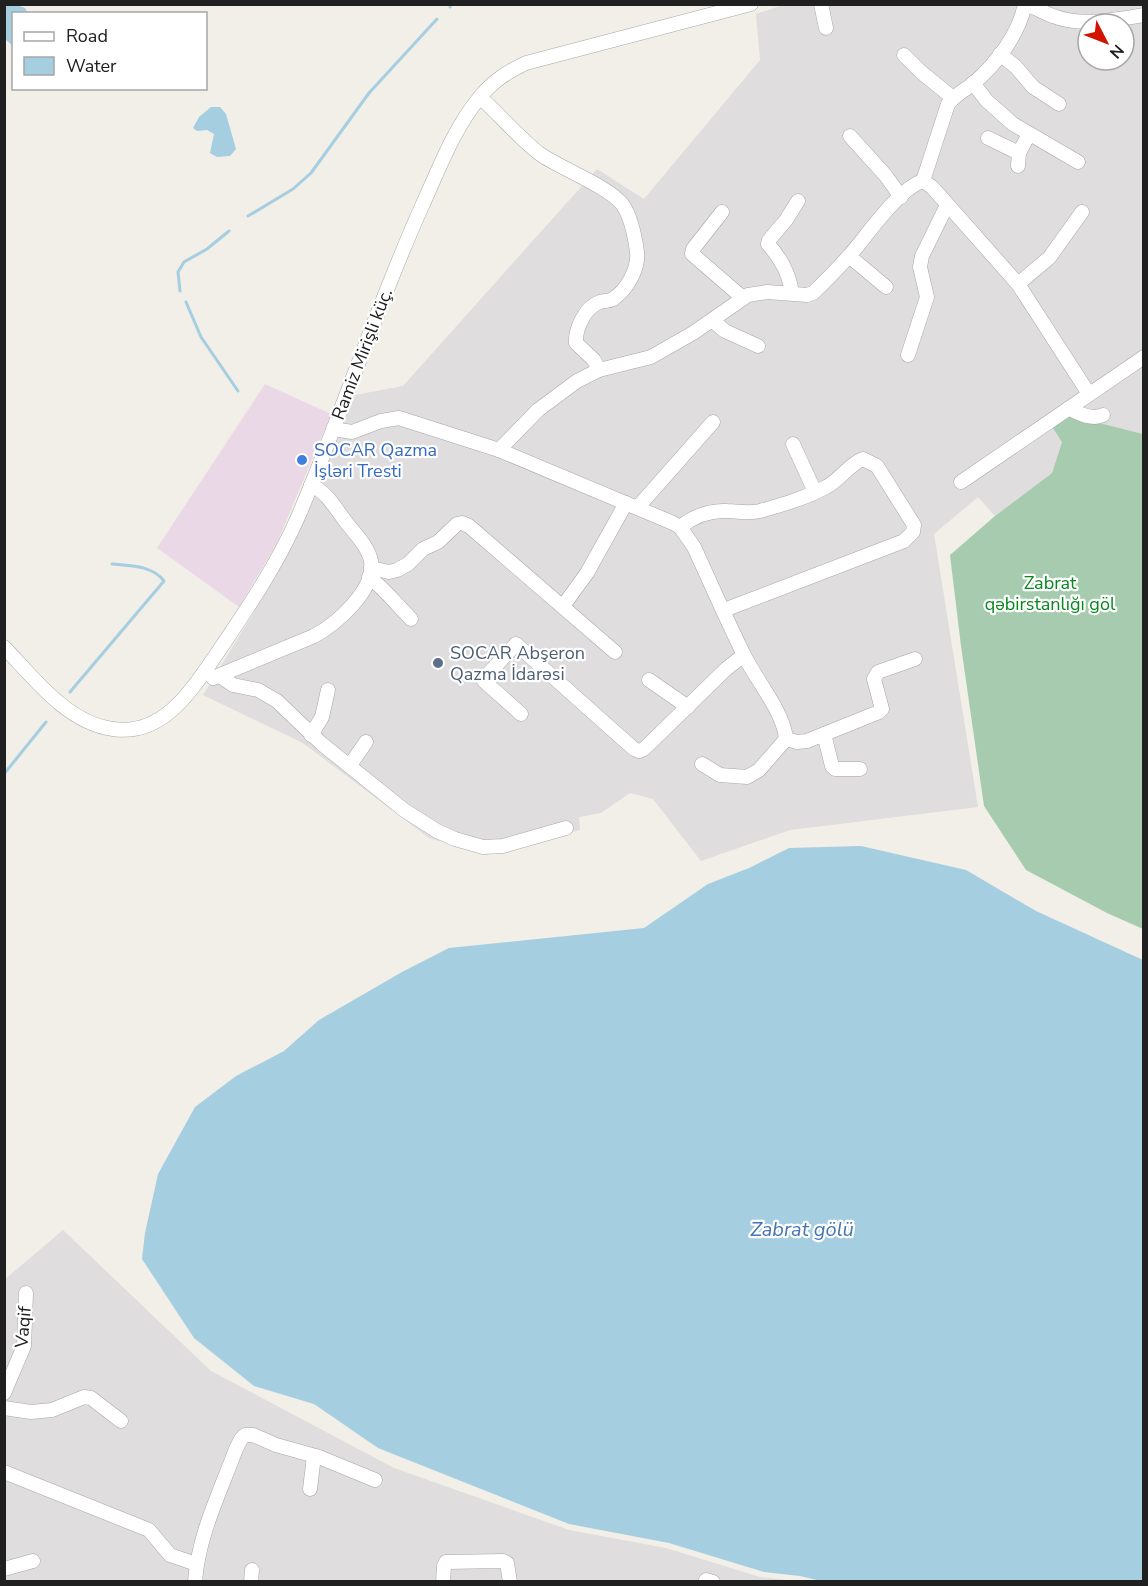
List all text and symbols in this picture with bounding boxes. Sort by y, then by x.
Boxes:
legend [12,12,207,90]
north arrow [1076,12,1136,72]
text: Road [66,24,108,48]
text: N [1104,40,1129,63]
text: Water [66,54,117,78]
street label: Ramiz Mirişli küç. [326,285,398,423]
place label: SOCAR Qazma İşləri Tresti [314,438,437,483]
marker: SOCAR Qazma İşləri Tresti [295,453,309,467]
park label: Zabrat qəbirstanlığı göl [985,571,1116,616]
place label: SOCAR Abşeron Qazma İdarəsi [450,641,585,686]
marker: SOCAR Abşeron Qazma İdarəsi [431,656,445,670]
water label: Zabrat gölü [750,1216,854,1243]
street label: Vaqif [9,1304,37,1350]

